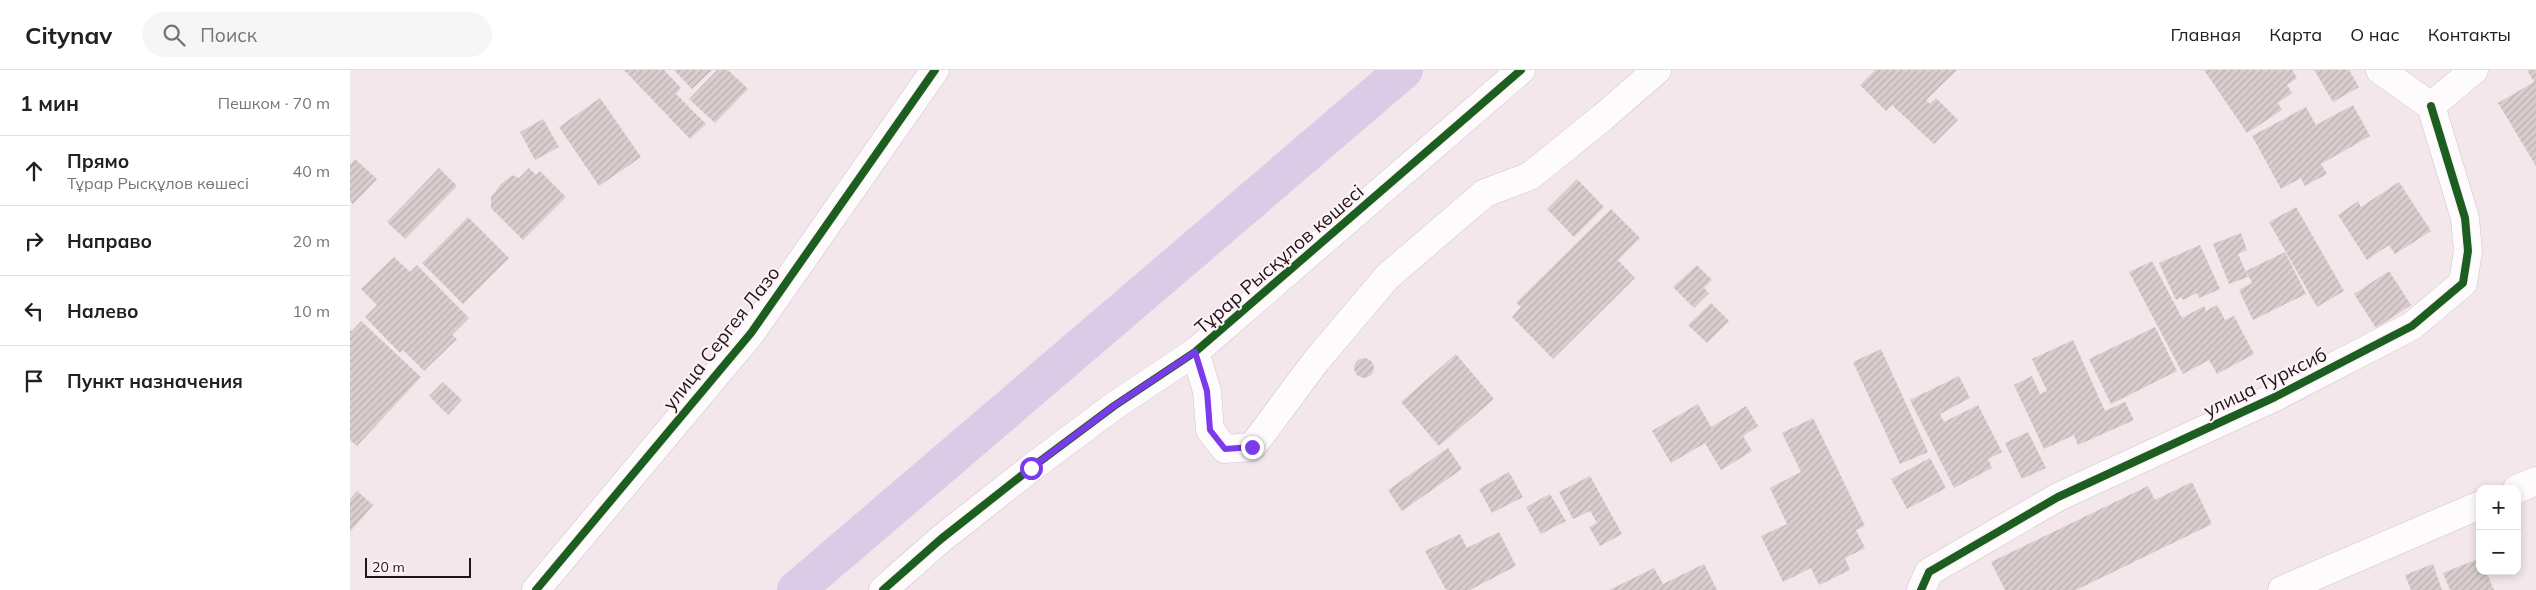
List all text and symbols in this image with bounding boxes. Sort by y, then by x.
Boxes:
search box [142,12,492,57]
text: Citynav [25,20,112,50]
icon: search [160,21,188,49]
text: Поиск [200,23,257,47]
text: Главная [2171,23,2241,46]
text: Карта [2269,23,2322,46]
text: О нас [2350,23,2400,46]
text: Контакты [2428,23,2511,46]
text: 1 мин [20,90,79,116]
text: Пешком · 70 m [218,93,330,113]
text: Прямо [67,149,129,173]
icon: ahead [20,157,48,185]
text: 40 m [293,161,330,181]
text: Тұрар Рысқұлов көшесі [67,173,249,193]
street label: Тұрар Рысқұлов көшесі [1190,179,1368,339]
icon: right [20,227,48,255]
text: Направо [67,229,152,253]
text: 20 m [293,231,330,251]
street label: улица Сергея Лазо [657,261,785,415]
icon: left [20,297,48,325]
text: Налево [67,299,139,323]
text: 10 m [293,301,330,321]
street label: улица Турксиб [2199,342,2331,422]
icon: arrive [20,367,48,395]
text: Пункт назначения [67,369,243,393]
route end [1241,436,1264,459]
route start [1020,457,1043,480]
map controls [2476,485,2521,575]
button: + [2476,485,2521,530]
button: − [2476,530,2521,575]
scale bar [365,555,471,578]
text: 20 m [372,558,405,576]

